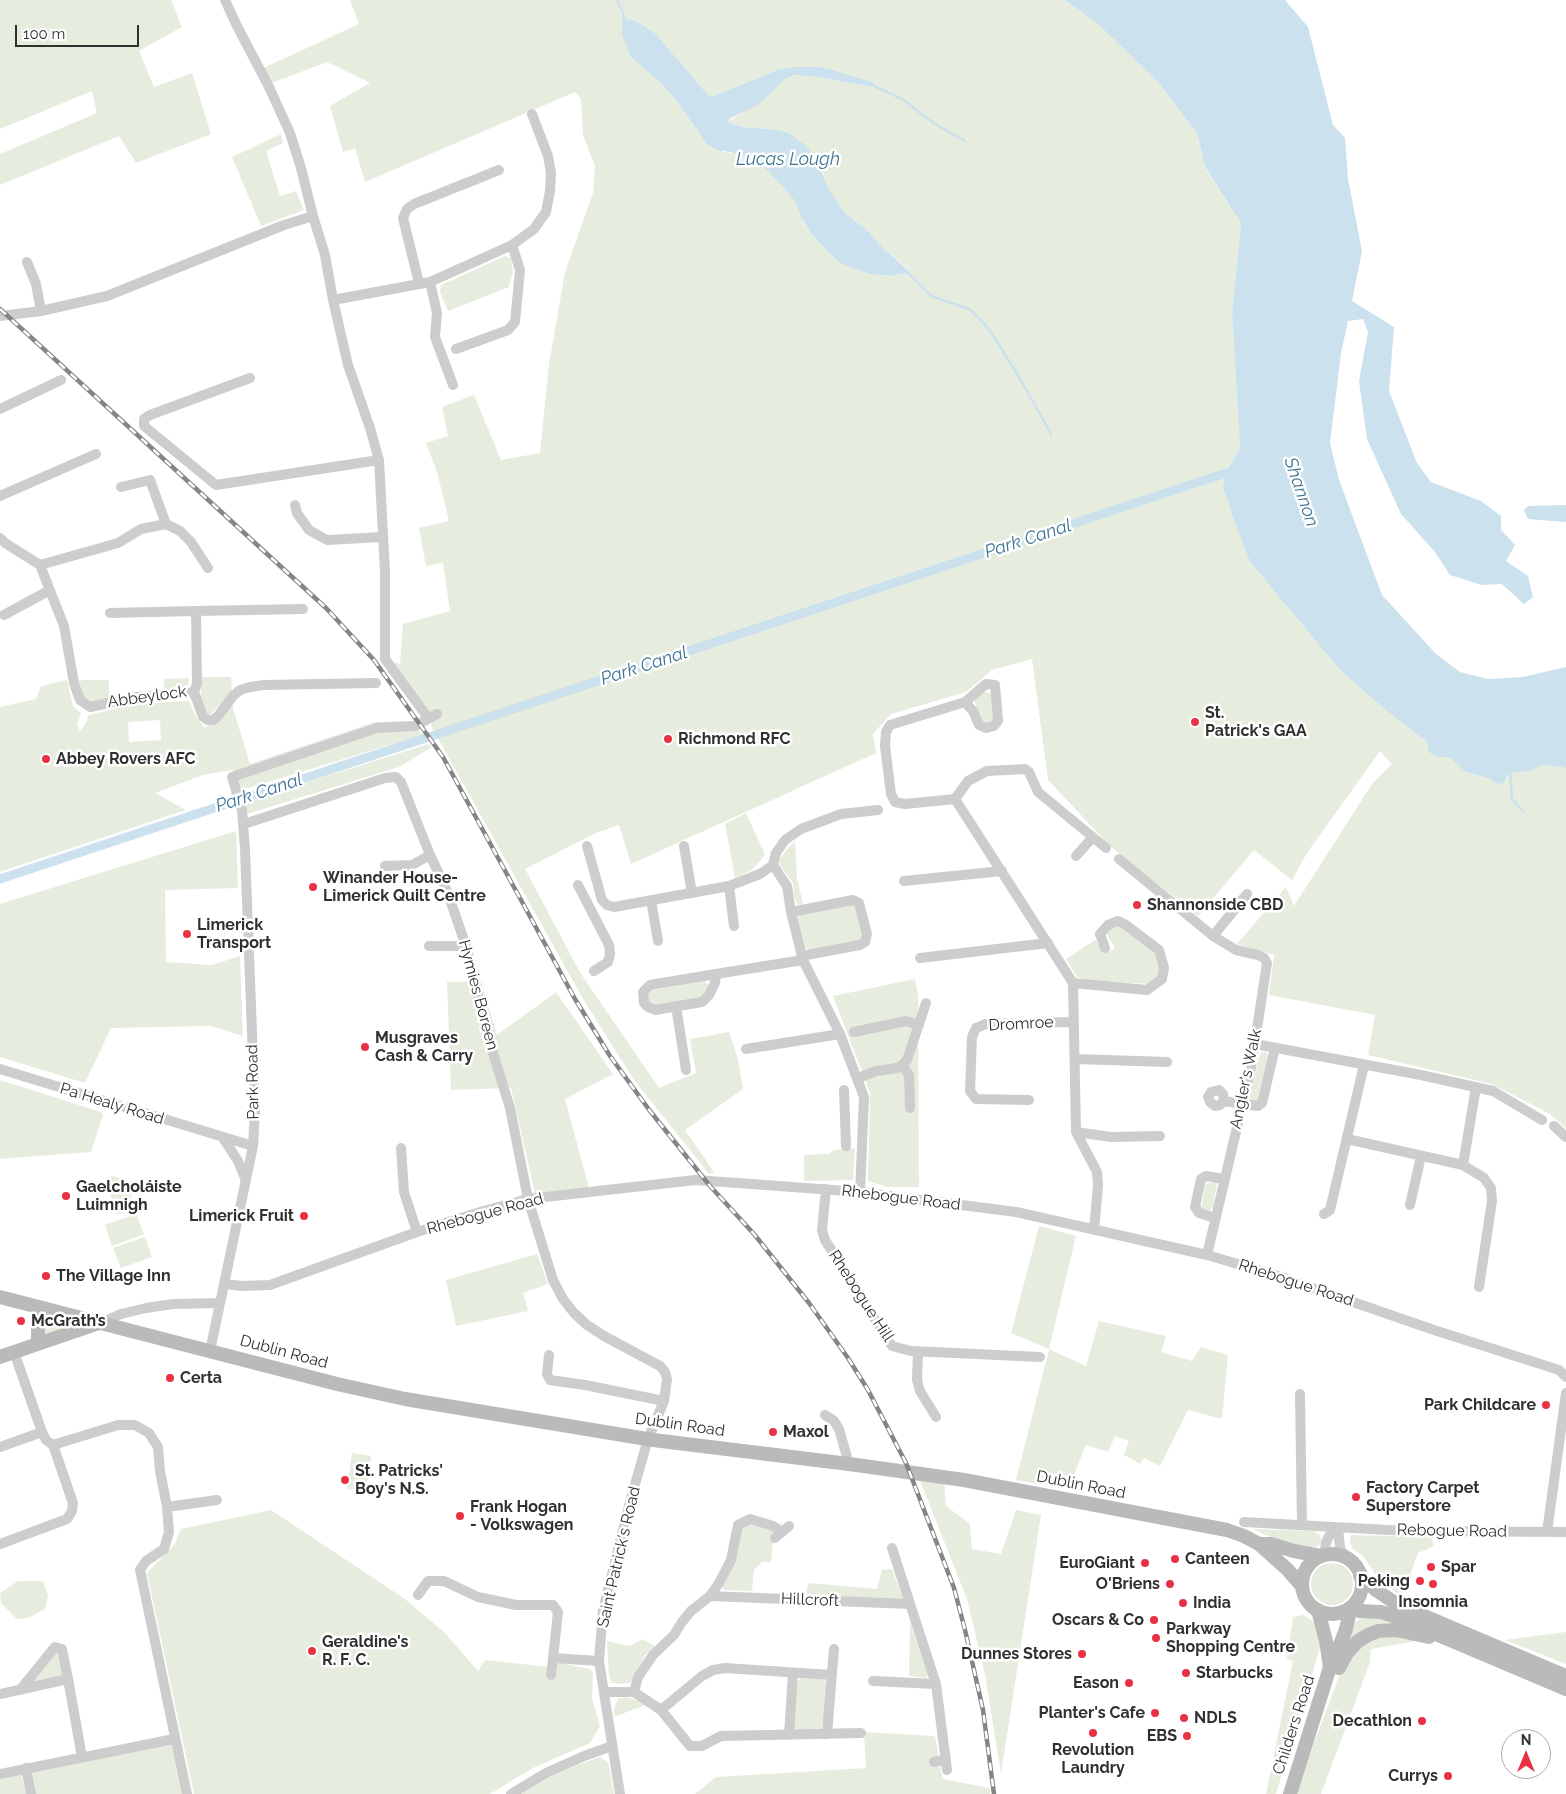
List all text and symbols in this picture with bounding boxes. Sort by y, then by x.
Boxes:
scale bar [18,15,141,47]
text: 100 m [23,25,65,43]
water label: Lucas Lough [736,149,840,171]
water label: Shannon [1279,455,1323,529]
water label: Park Canal [982,515,1074,563]
water label: Park Canal [598,642,690,690]
street label: Abbeylock [106,682,188,712]
place label: St. Patrick's GAA [1205,703,1307,741]
marker: St. Patrick's GAA [1189,716,1201,728]
place label: Richmond RFC [678,729,790,749]
marker: Richmond RFC [662,733,674,745]
place label: Abbey Rovers AFC [56,749,196,769]
marker: Abbey Rovers AFC [40,753,52,765]
water label: Park Canal [213,769,305,817]
place label: Winander House- Limerick Quilt Centre [323,868,486,906]
marker: Winander House- Limerick Quilt Centre [307,881,319,893]
place label: Shannonside CBD [1147,895,1283,915]
marker: Shannonside CBD [1131,899,1143,911]
place label: Limerick Transport [197,915,271,953]
marker: Limerick Transport [181,928,193,940]
street label: Hymies Boreen [454,938,502,1052]
street label: Dromroe [988,1013,1054,1035]
street label: Angler's Walk [1226,1027,1266,1131]
place label: Musgraves Cash & Carry [375,1028,473,1066]
marker: Musgraves Cash & Carry [359,1041,371,1053]
street label: Park Road [243,1044,263,1120]
street label: Pa Healy Road [58,1079,166,1129]
place label: Gaelcholáiste Luimnigh [76,1177,182,1215]
street label: Rhebogue Road [840,1181,962,1215]
street label: Rhebogue Road [425,1189,545,1239]
marker: Gaelcholáiste Luimnigh [60,1190,72,1202]
place label: Limerick Fruit [189,1206,294,1226]
marker: Limerick Fruit [298,1210,310,1222]
street label: Rhebogue Hill [824,1247,898,1345]
street label: Rhebogue Road [1236,1255,1356,1311]
place label: The Village Inn [56,1266,171,1286]
marker: The Village Inn [40,1270,52,1282]
place label: McGrath’s [31,1311,106,1331]
marker: McGrath’s [15,1315,27,1327]
street label: Dublin Road [238,1331,330,1373]
place label: Certa [180,1368,222,1388]
marker: Certa [164,1372,176,1384]
place label: Park Childcare [1424,1395,1536,1415]
marker: Park Childcare [1540,1399,1552,1411]
street label: Dublin Road [634,1409,726,1441]
place label: Maxol [783,1422,829,1442]
marker: Maxol [767,1426,779,1438]
place label: St. Patricks' Boy's N.S. [355,1461,443,1499]
street label: Dublin Road [1035,1467,1127,1503]
marker: St. Patricks' Boy's N.S. [339,1474,351,1486]
place label: Factory Carpet Superstore [1366,1478,1479,1516]
street label: Saint Patrick's Road [593,1485,645,1629]
marker: Factory Carpet Superstore [1350,1491,1362,1503]
place label: Frank Hogan - Volkswagen [470,1497,573,1535]
marker: Frank Hogan - Volkswagen [454,1510,466,1522]
street label: Rebogue Road [1397,1520,1507,1542]
place label: Canteen [1185,1549,1250,1569]
place label: EuroGiant [1059,1553,1135,1573]
marker: Canteen [1169,1553,1181,1565]
marker: EuroGiant [1139,1557,1151,1569]
place label: Spar [1441,1557,1476,1577]
marker: Spar [1425,1561,1437,1573]
place label: Peking [1358,1571,1410,1591]
place label: O'Briens [1096,1574,1160,1594]
marker: Peking [1414,1575,1426,1587]
marker: O'Briens [1164,1578,1176,1590]
marker: Insomnia [1427,1578,1439,1590]
street label: Hillcroft [781,1589,839,1611]
place label: Insomnia [1398,1592,1468,1612]
place label: India [1193,1593,1231,1613]
marker: India [1177,1597,1189,1609]
place label: Oscars & Co [1052,1610,1144,1630]
marker: Oscars & Co [1148,1614,1160,1626]
place label: Parkway Shopping Centre [1166,1619,1295,1657]
place label: Geraldine's R. F. C. [322,1632,409,1670]
marker: Parkway Shopping Centre [1150,1632,1162,1644]
place label: Dunnes Stores [961,1644,1072,1664]
marker: Geraldine's R. F. C. [306,1645,318,1657]
marker: Dunnes Stores [1076,1648,1088,1660]
place label: Starbucks [1196,1663,1273,1683]
marker: Starbucks [1180,1667,1192,1679]
place label: Eason [1073,1673,1119,1693]
street label: Childers Road [1269,1673,1319,1777]
marker: Eason [1123,1677,1135,1689]
place label: Planter's Cafe [1038,1703,1145,1723]
marker: Planter's Cafe [1149,1707,1161,1719]
place label: NDLS [1194,1708,1237,1728]
place label: Decathlon [1333,1711,1412,1731]
marker: NDLS [1178,1712,1190,1724]
marker: Decathlon [1416,1715,1428,1727]
place label: EBS [1147,1726,1177,1746]
marker: Revolution Laundry [1087,1727,1099,1739]
north arrow [1501,1729,1551,1779]
marker: EBS [1181,1730,1193,1742]
text: N [1521,1732,1531,1748]
place label: Revolution Laundry [1052,1740,1134,1778]
place label: Currys [1388,1766,1438,1786]
marker: Currys [1442,1770,1454,1782]

